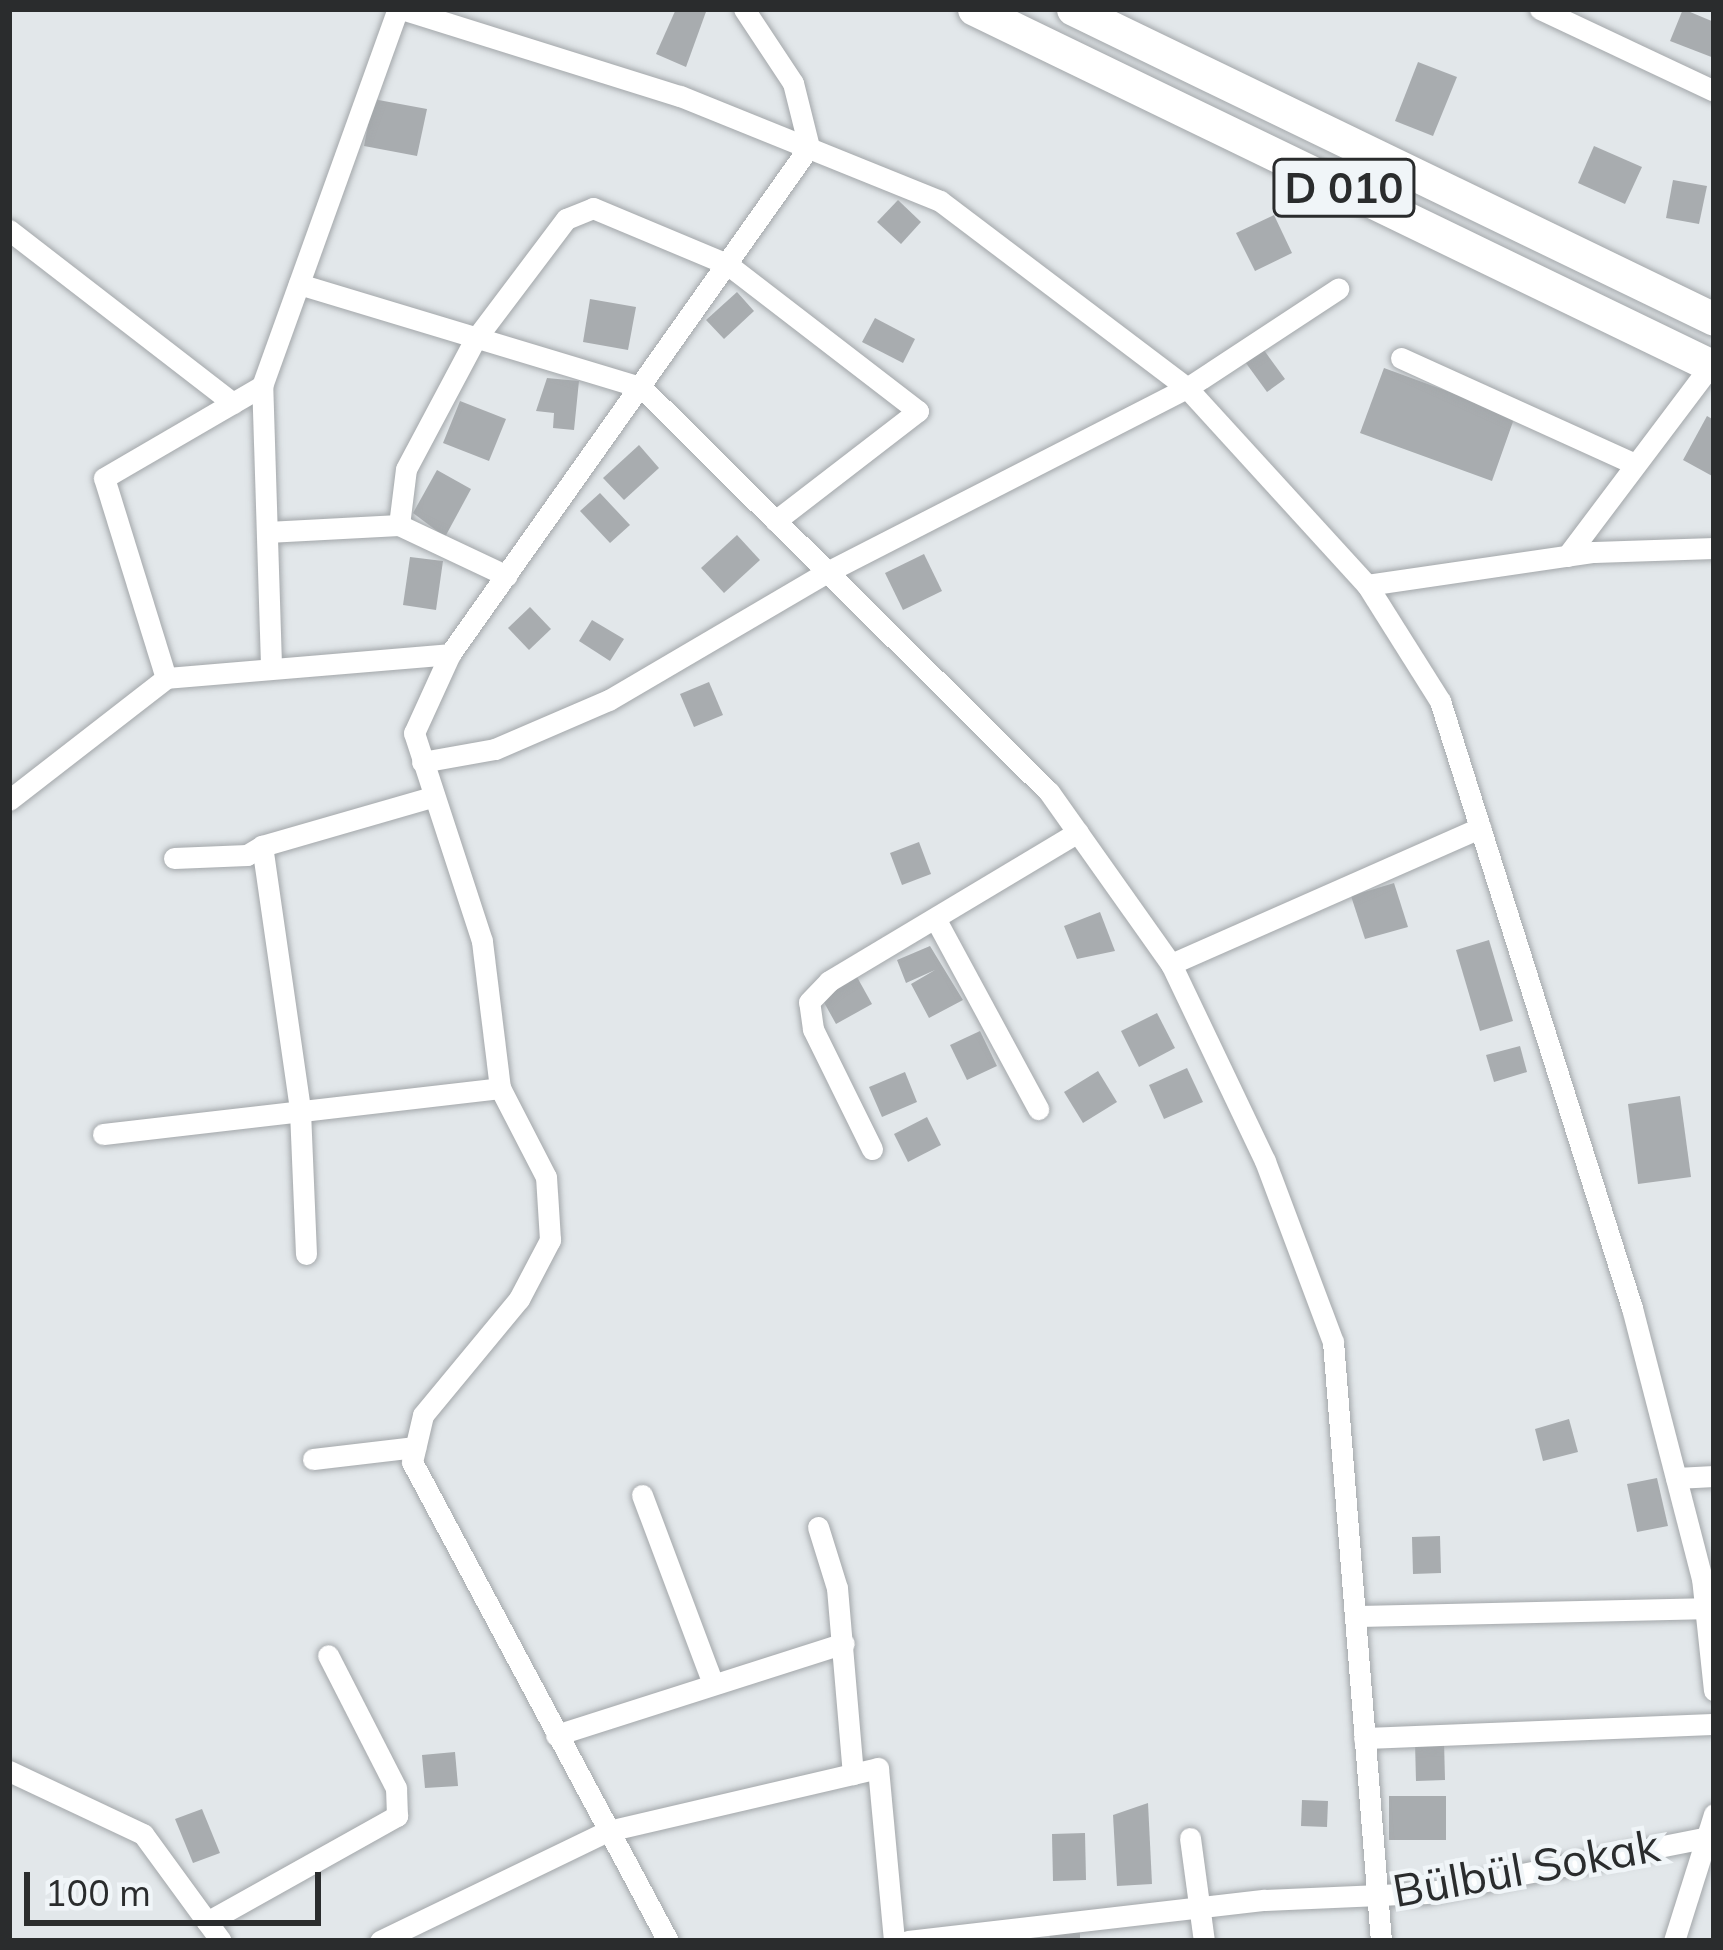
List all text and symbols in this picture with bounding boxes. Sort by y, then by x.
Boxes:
road number: D 010 [1272,152,1416,224]
street label: Bülbül Sokak [1389,1818,1663,1918]
scale bar [30,1848,327,1922]
text: 100 m [45,1870,151,1915]

